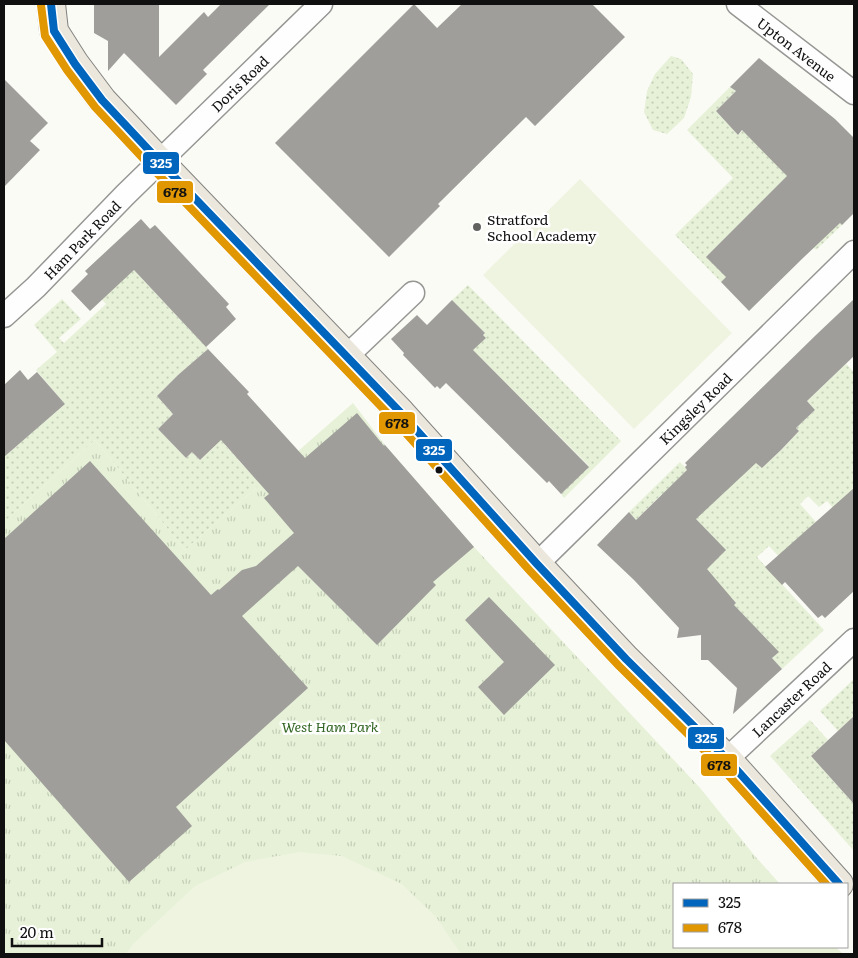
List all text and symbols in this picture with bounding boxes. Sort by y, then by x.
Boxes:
street label: Upton Avenue [753,12,840,86]
street label: Doris Road [206,50,273,116]
line badge: 325 [142,151,180,175]
text: 325 [150,152,173,172]
line badge: 678 [156,180,194,204]
text: 678 [163,181,187,201]
street label: Ham Park Road [39,195,125,284]
place label: Stratford School Academy [487,209,597,245]
marker: Stratford School Academy [471,221,483,233]
street label: Kingsley Road [654,368,736,449]
line badge: 678 [378,411,416,435]
text: 678 [385,412,409,432]
line badge: 325 [415,438,453,462]
text: 325 [423,439,446,459]
unlabelled marker [434,465,444,475]
street label: Lancaster Road [747,656,836,741]
park label: West Ham Park [281,716,379,736]
line badge: 325 [687,726,725,750]
text: 325 [695,727,718,747]
line badge: 678 [700,753,738,777]
text: 678 [707,754,731,774]
legend [673,883,848,948]
text: 325 [718,890,741,913]
text: 678 [718,915,742,938]
scale bar [12,916,102,948]
text: 20 m [20,920,54,943]

